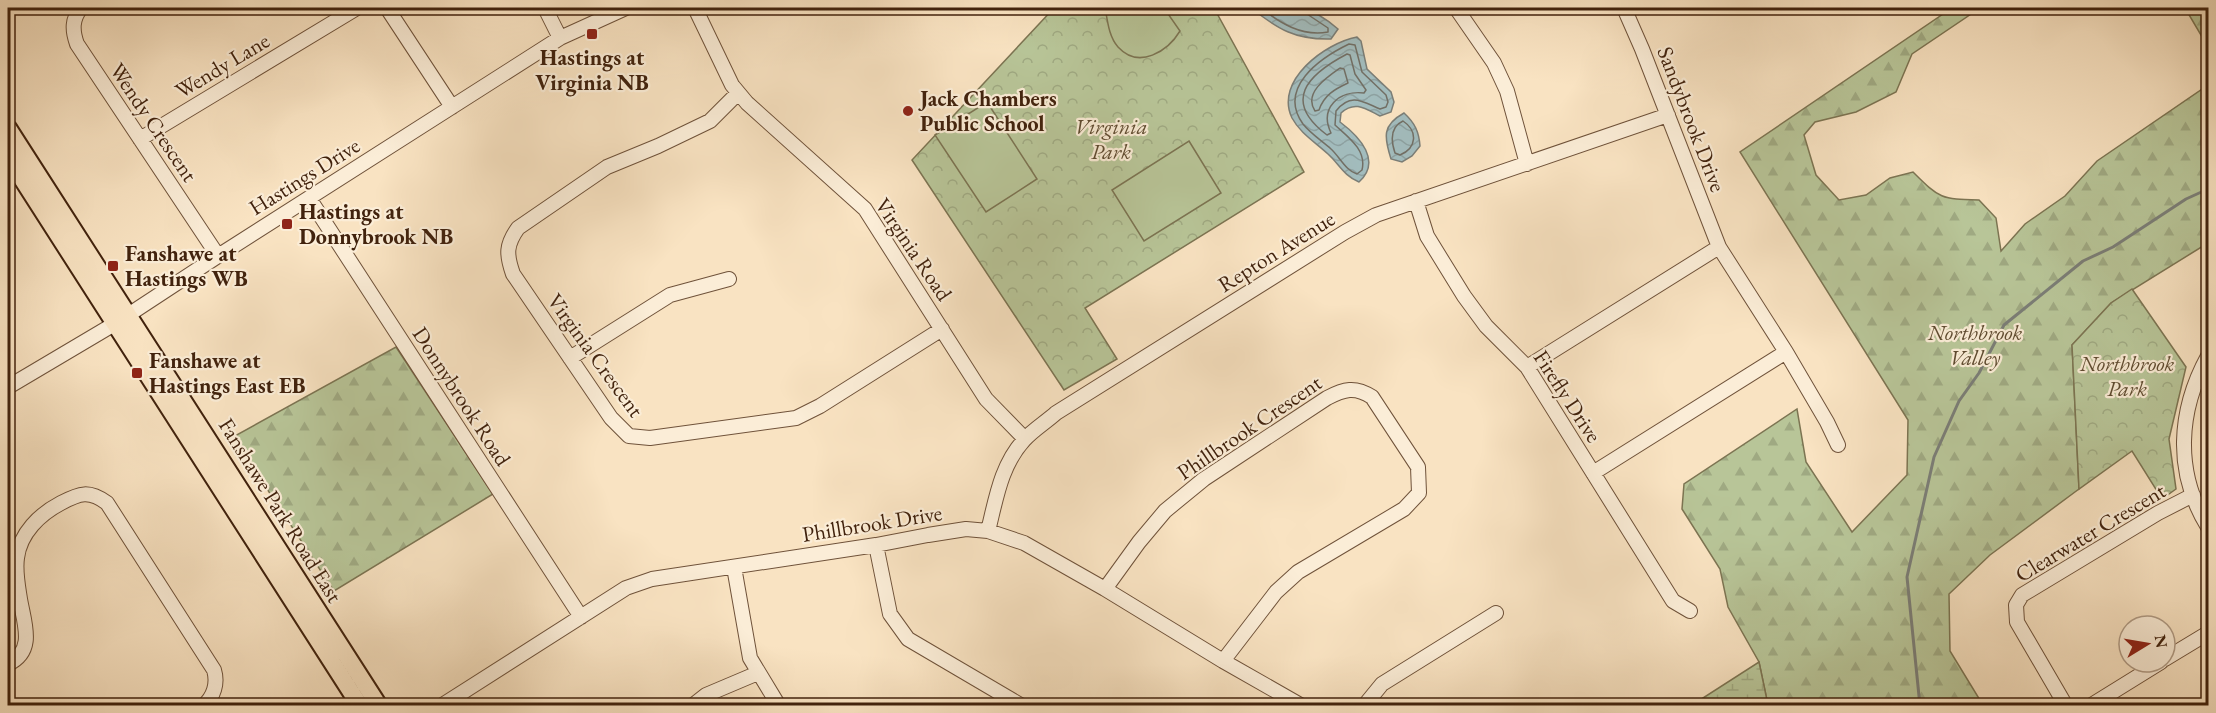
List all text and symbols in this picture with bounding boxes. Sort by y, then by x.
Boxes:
street label: Wendy Lane [170,26,275,105]
marker: Hastings at Virginia NB [585,27,599,41]
street label: Sandybrook Drive [1651,42,1733,196]
place label: Hastings at Virginia NB [535,43,649,97]
street label: Wendy Crescent [103,57,204,187]
place label: Jack Chambers Public School [918,84,1057,138]
marker: Jack Chambers Public School [901,104,915,118]
park label: Virginia Park [1074,112,1148,166]
street label: Hastings Drive [243,131,366,222]
street label: Virginia Road [868,192,959,307]
place label: Hastings at Donnybrook NB [299,197,453,251]
street label: Repton Avenue [1212,204,1341,299]
marker: Hastings at Donnybrook NB [280,217,294,231]
place label: Fanshawe at Hastings WB [125,239,248,293]
marker: Fanshawe at Hastings WB [106,259,120,273]
street label: Virginia Crescent [541,288,650,423]
park label: Northbrook Valley [1927,318,2022,372]
street label: Donnybrook Road [406,321,518,472]
street label: Firefly Drive [1527,344,1608,448]
place label: Fanshawe at Hastings East EB [149,346,306,400]
park label: Northbrook Park [2079,349,2174,403]
marker: Fanshawe at Hastings East EB [130,366,144,380]
street label: Phillbrook Crescent [1171,368,1327,487]
street label: Fanshawe Park Road East [212,413,349,608]
street label: Clearwater Crescent [2010,476,2171,589]
street label: Phillbrook Drive [800,498,945,549]
north arrow [2117,614,2177,674]
text: N [2150,633,2173,650]

